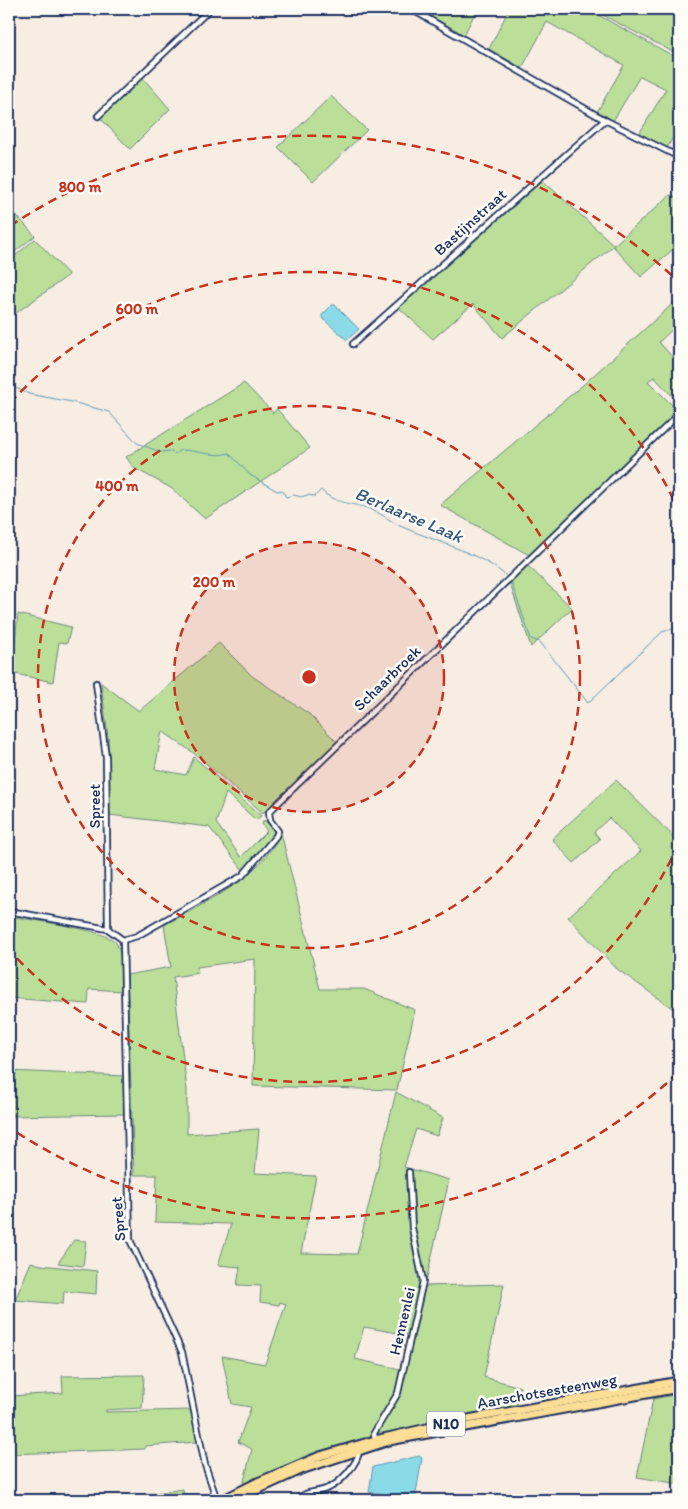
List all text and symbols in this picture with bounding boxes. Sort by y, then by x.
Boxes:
text: 800 m [59,178,102,196]
street label: Bastijnstraat [430,184,510,260]
text: 600 m [116,300,159,318]
text: 400 m [95,477,139,495]
water label: Berlaarse Laak [352,482,468,548]
text: 200 m [193,573,236,591]
street label: Schaarbroek [350,641,425,715]
centre of rings [300,668,318,686]
street label: Spreet [85,784,104,828]
street label: Spreet [107,1196,129,1242]
street label: Hennenlei [385,1285,419,1357]
street label: Aarschotsesteenweg [476,1369,619,1413]
road number: N10 [427,1412,465,1436]

